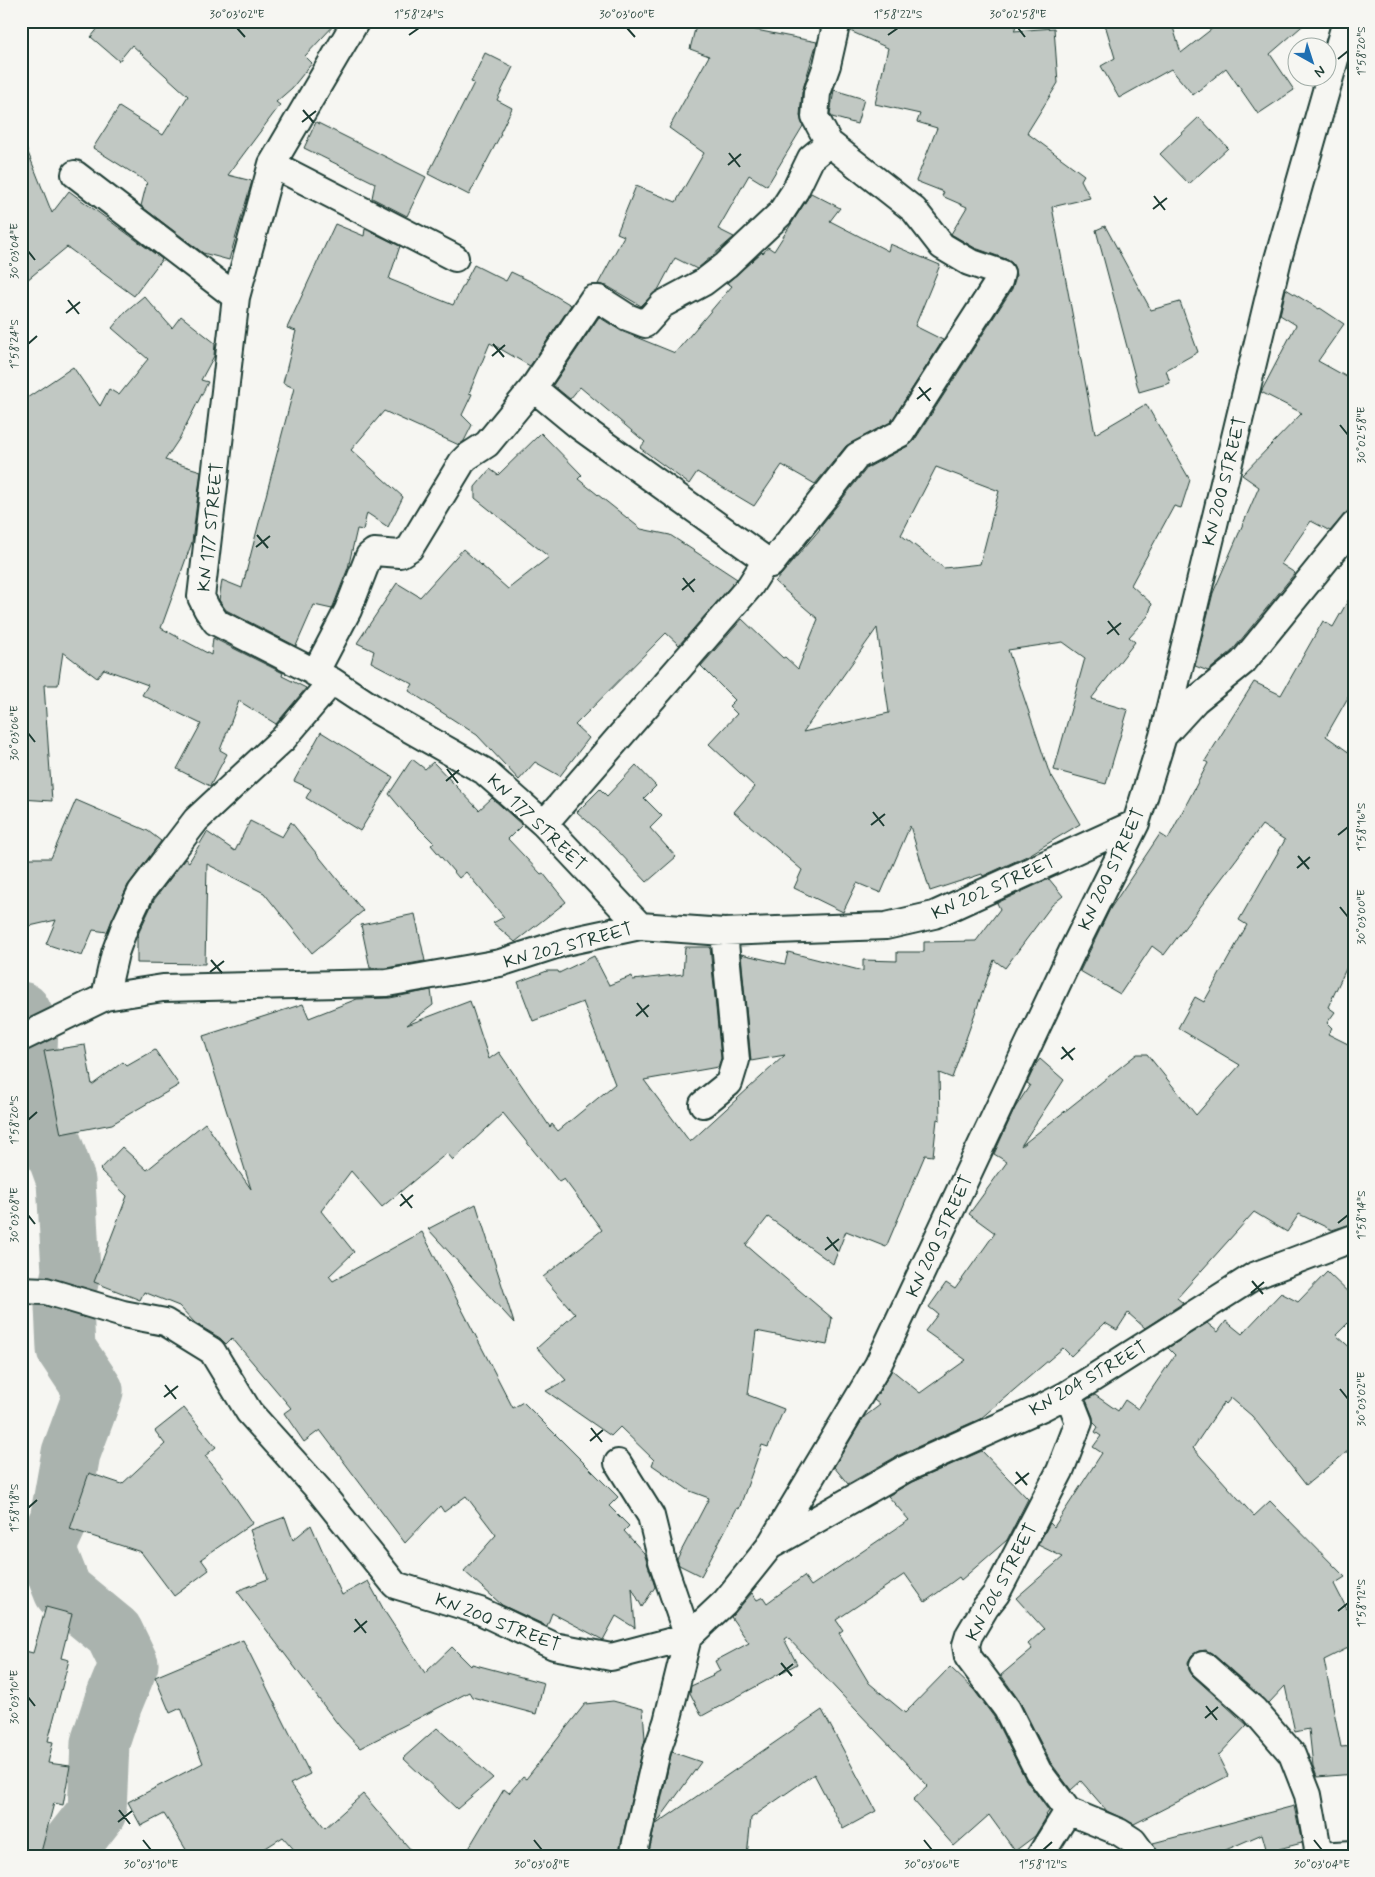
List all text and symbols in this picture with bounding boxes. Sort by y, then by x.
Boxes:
text: 30°03'02"E [209,7,265,23]
text: 1°58'24"S [394,7,444,23]
text: 30°03'00"E [599,7,655,23]
text: 1°58'22"S [874,7,923,23]
text: 30°02'58"E [989,7,1047,23]
text: 1°58'20"S [1354,26,1370,76]
north arrow [1288,38,1338,88]
text: N [1310,61,1329,81]
text: 30°03'04"E [7,223,23,279]
text: 1°58'24"S [7,319,23,369]
text: 30°02'58"E [1354,406,1370,464]
street label: KN 200 STREET [1197,414,1253,548]
street label: KN 177 STREET [192,461,230,593]
text: 30°03'06"E [7,705,23,761]
street label: KN 177 STREET [481,769,591,876]
text: 1°58'16"S [1354,802,1370,851]
street label: KN 200 STREET [1073,804,1151,935]
street label: KN 202 STREET [928,850,1059,926]
text: 30°03'00"E [1354,889,1370,945]
street label: KN 202 STREET [501,917,635,975]
text: 1°58'20"S [7,1095,23,1145]
street label: KN 200 STREET [901,1171,979,1302]
text: 30°03'08"E [7,1187,23,1243]
text: 1°58'14"S [1354,1190,1370,1240]
street label: KN 204 STREET [1025,1335,1152,1422]
text: 30°03'02"E [1354,1371,1370,1427]
text: 1°58'18"S [7,1483,23,1532]
street label: KN 206 STREET [961,1519,1043,1646]
text: 1°58'12"S [1354,1578,1370,1627]
street label: KN 200 STREET [431,1588,564,1658]
text: 30°03'10"E [7,1670,23,1724]
text: 30°03'10"E [124,1857,178,1873]
text: 30°03'08"E [514,1857,570,1873]
text: 30°03'06"E [904,1857,960,1873]
text: 1°58'12"S [1019,1857,1068,1873]
text: 30°03'04"E [1294,1857,1350,1873]

